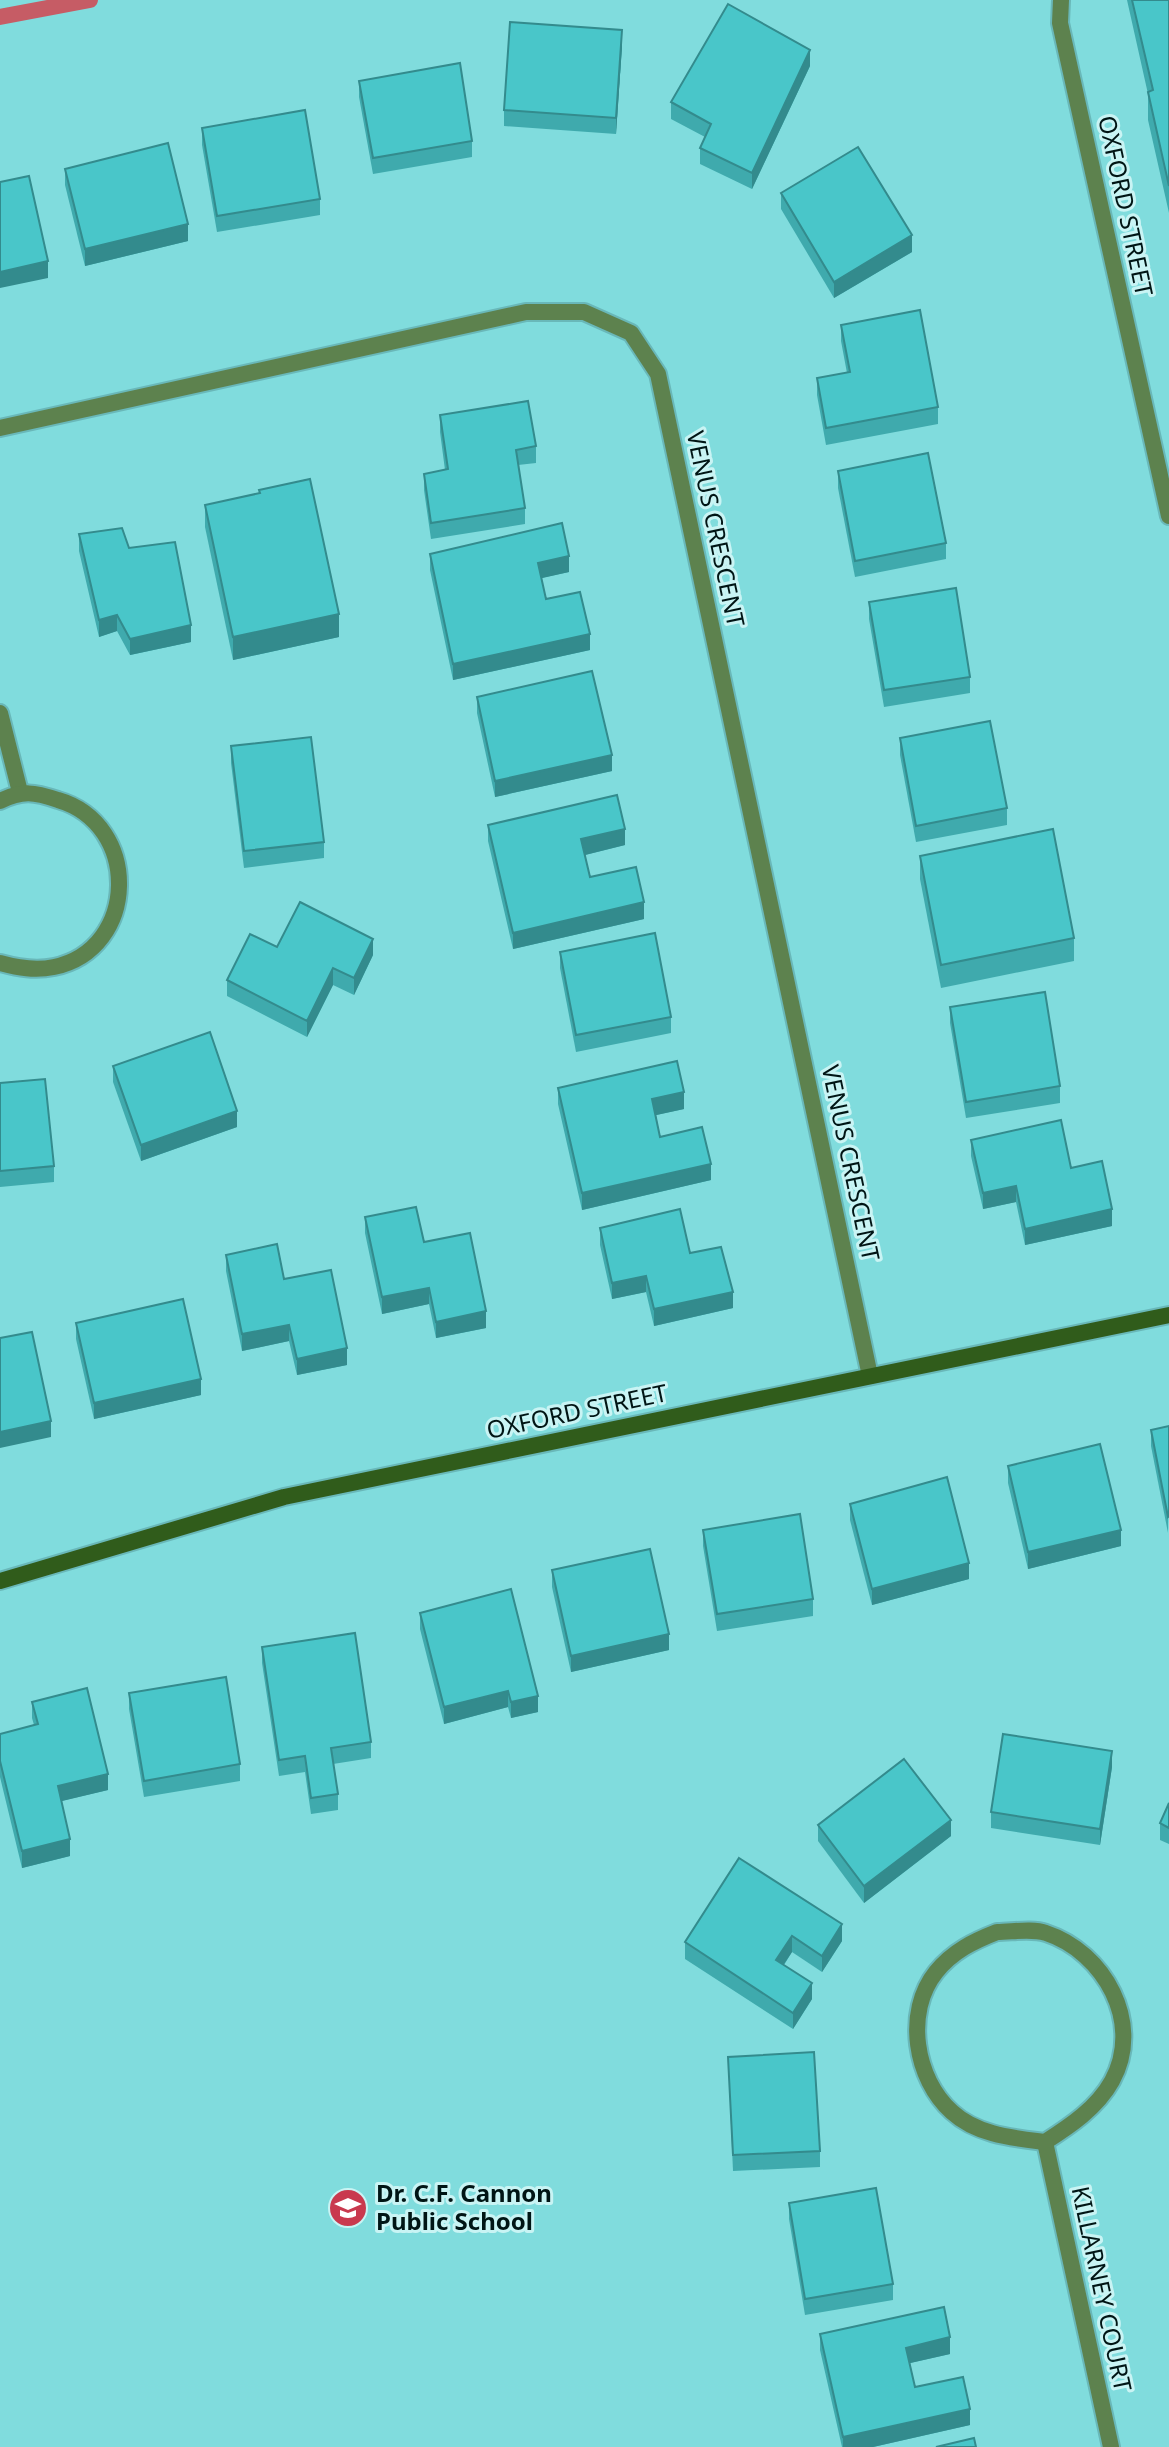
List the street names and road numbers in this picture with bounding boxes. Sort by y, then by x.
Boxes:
street label: OXFORD STREET [1091,112,1162,300]
street label: VENUS CRESCENT [680,428,753,630]
street label: VENUS CRESCENT [815,1062,888,1264]
street label: OXFORD STREET [483,1375,671,1446]
street label: KILLARNEY COURT [1065,2183,1140,2395]

